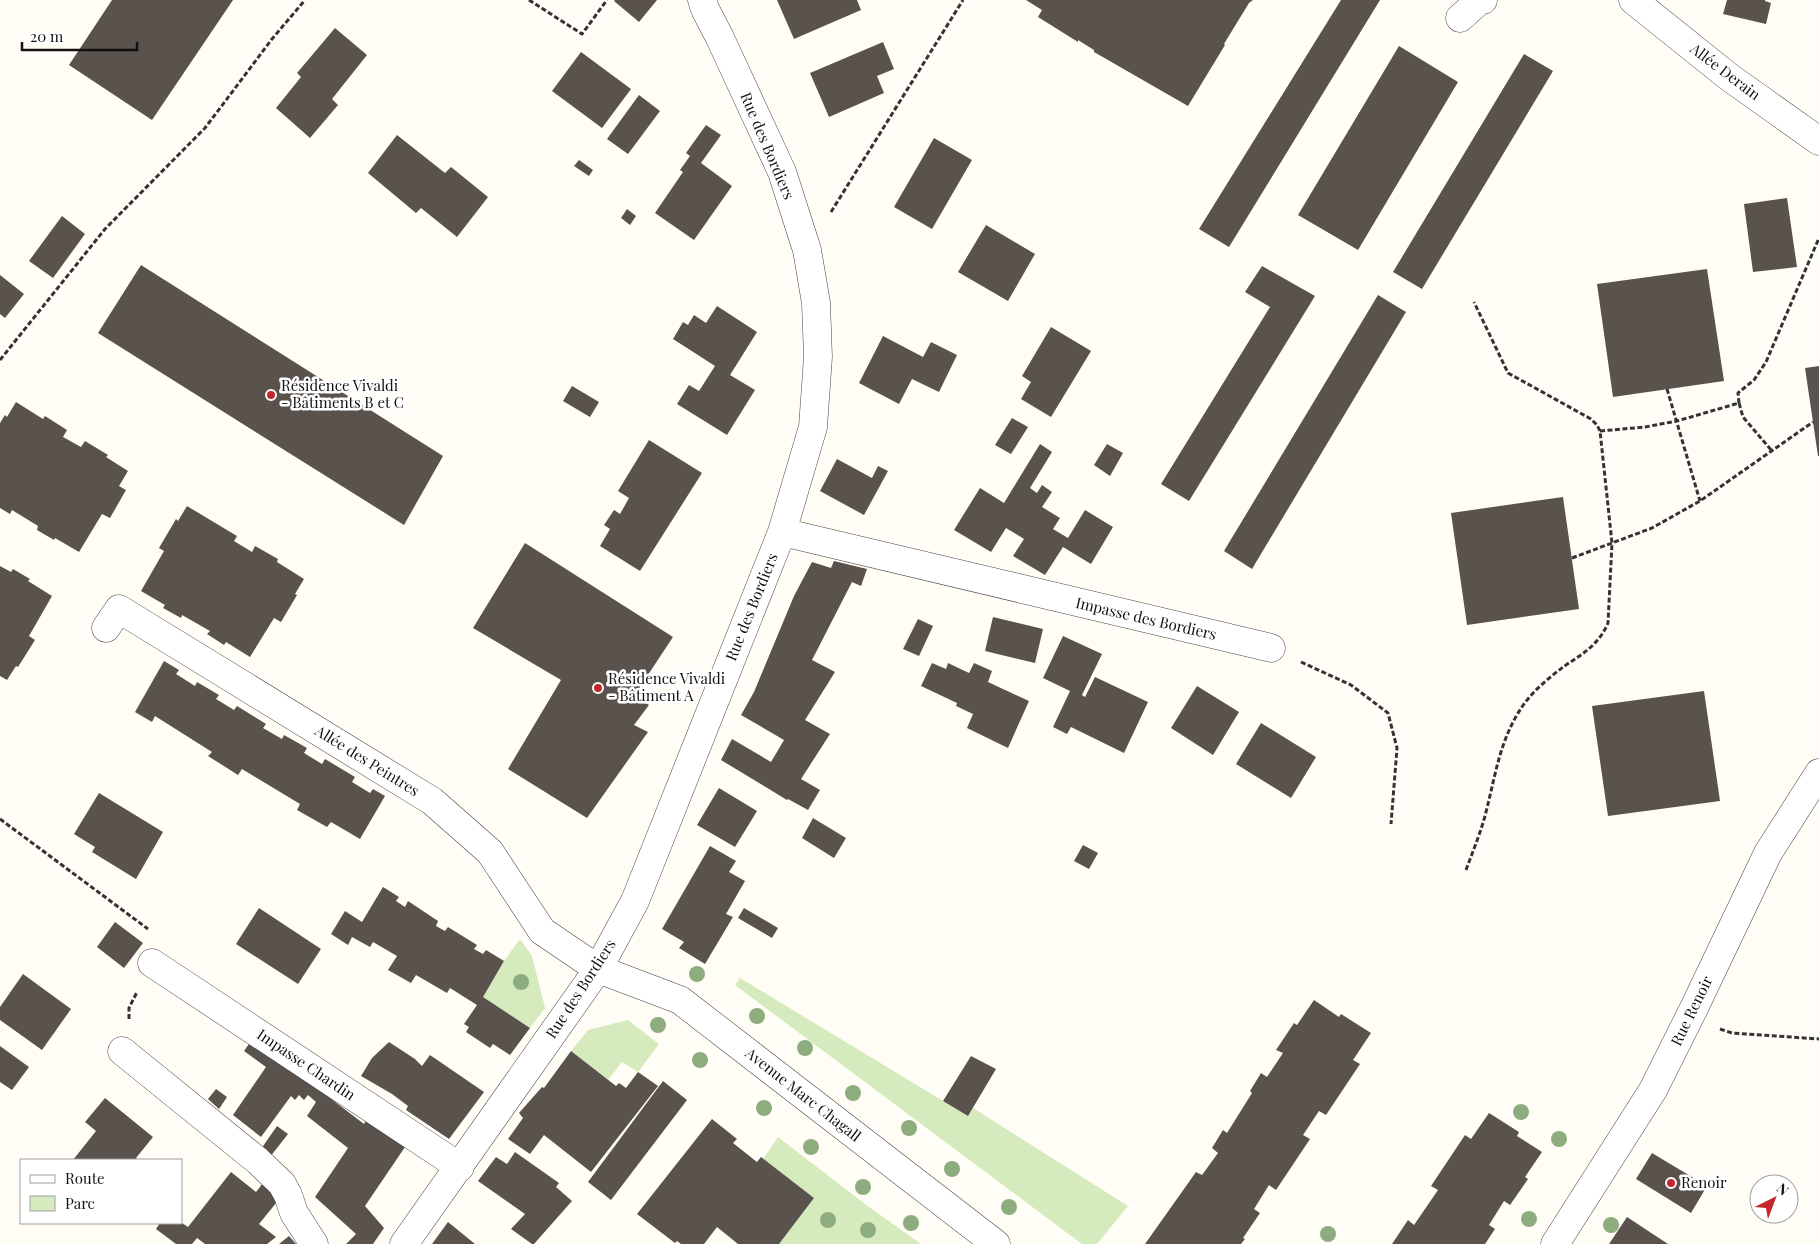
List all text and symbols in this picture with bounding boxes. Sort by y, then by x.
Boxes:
scale bar [22,20,138,52]
text: 20 m [30,26,64,46]
street label: Allée Derain [1686,38,1765,104]
street label: Rue des Bordiers [736,89,800,202]
place label: Résidence Vivaldi - Bâtiments B et C [281,375,404,412]
marker: Résidence Vivaldi - Bâtiments B et C [265,389,277,401]
street label: Rue des Bordiers [720,550,782,663]
street label: Impasse des Bordiers [1074,592,1219,644]
place label: Résidence Vivaldi - Bâtiment A [608,668,726,705]
marker: Résidence Vivaldi - Bâtiment A [592,682,604,694]
street label: Allée des Peintres [311,720,423,800]
street label: Rue des Bordiers [541,935,620,1042]
street label: Rue Renoir [1666,972,1717,1049]
street label: Impasse Chardin [254,1024,360,1104]
street label: Avenue Marc Chagall [741,1042,866,1146]
legend [20,1159,182,1224]
text: Route [65,1168,105,1188]
place label: Renoir [1681,1172,1727,1192]
north arrow [1749,1174,1799,1224]
marker: Renoir [1665,1177,1677,1189]
text: N [1773,1179,1793,1199]
text: Parc [65,1193,95,1213]

